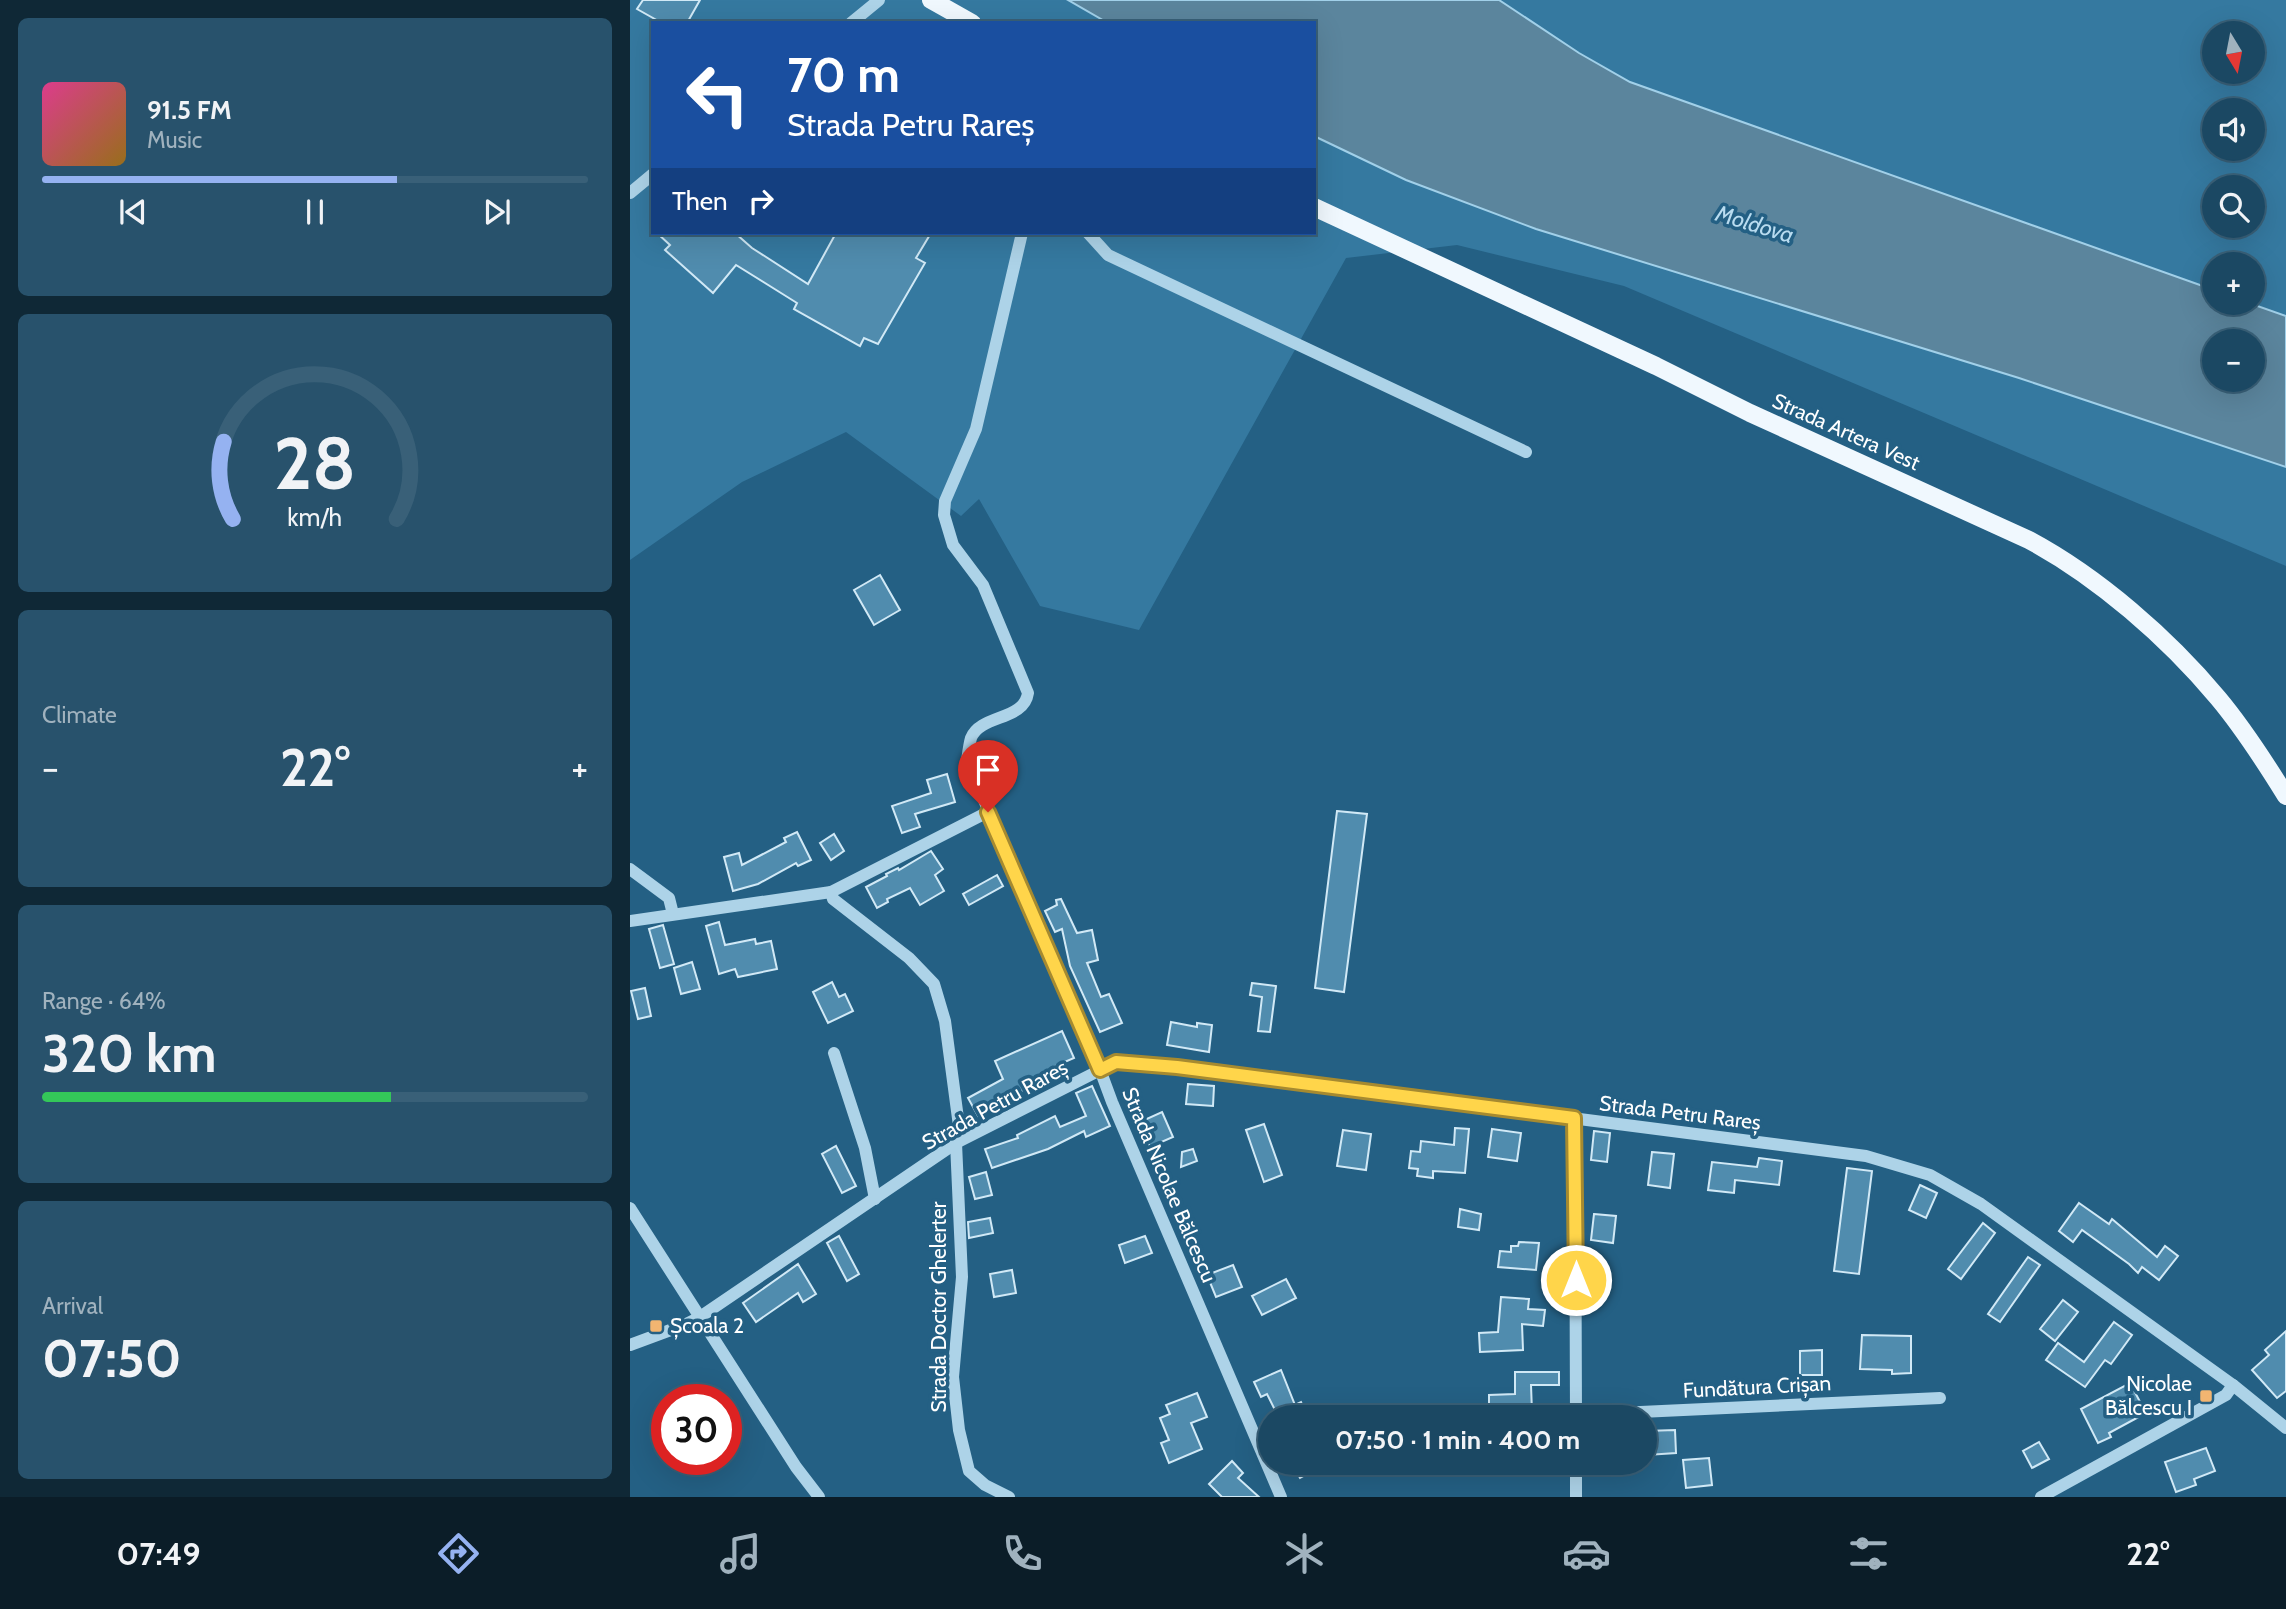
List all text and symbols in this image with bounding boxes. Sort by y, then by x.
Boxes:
north arrow [2202,21,2264,84]
map controls [2202,21,2265,392]
text: 70 m [787,45,900,104]
icon: left [672,49,763,140]
text: 91.5 FM [147,94,232,126]
button: sound [2202,98,2265,161]
text: Strada Petru Rareș [787,105,1035,144]
text: Music [147,126,202,154]
button: search [2202,175,2265,238]
icon: right [742,182,780,220]
text: Then [672,185,728,217]
icon: previous [114,193,152,231]
icon: pause [296,193,334,231]
icon: next [478,193,516,231]
water label: Moldova [1712,199,1797,249]
button: + [2202,252,2265,315]
button: − [2202,329,2265,392]
street label: Strada Artera Vest [1769,388,1924,475]
text: 28 [274,419,356,507]
text: km/h [288,501,342,531]
text: Climate [42,701,117,729]
text: 22° [280,736,350,799]
pin [958,740,1018,812]
text: − [42,744,59,791]
text: + [571,744,588,791]
icon: arrive [969,751,1007,789]
text: Range · 64% [42,987,166,1015]
text: 320 km [42,1022,216,1085]
street label: Strada Petru Rareș [918,1054,1073,1157]
street label: Strada Nicolae Bălcescu [1117,1084,1222,1286]
street label: Strada Petru Rareș [1598,1090,1762,1137]
street label: Strada Doctor Ghelerter [926,1201,951,1412]
position arrow [1539,1243,1613,1317]
text: Arrival [42,1292,103,1320]
place label: Școala 2 [670,1313,744,1340]
marker: Școala 2 [648,1318,664,1334]
text: 07:50 [42,1327,181,1390]
street label: Fundătura Crișan [1682,1370,1832,1405]
place label: Nicolae Bălcescu I [2105,1371,2192,1420]
speed limit sign: 30 [651,1384,742,1475]
marker: Nicolae Bălcescu I [2198,1388,2214,1404]
text: 07:50 · 1 min · 400 m [1335,1424,1580,1456]
icon: directions [434,1529,483,1578]
icon: music [716,1529,765,1578]
icon: phone [998,1529,1047,1578]
icon: climate [1280,1529,1329,1578]
icon: car [1562,1529,1611,1578]
icon: filters [1844,1529,1893,1578]
text: 07:49 [117,1534,200,1573]
text: 22° [2126,1534,2169,1573]

